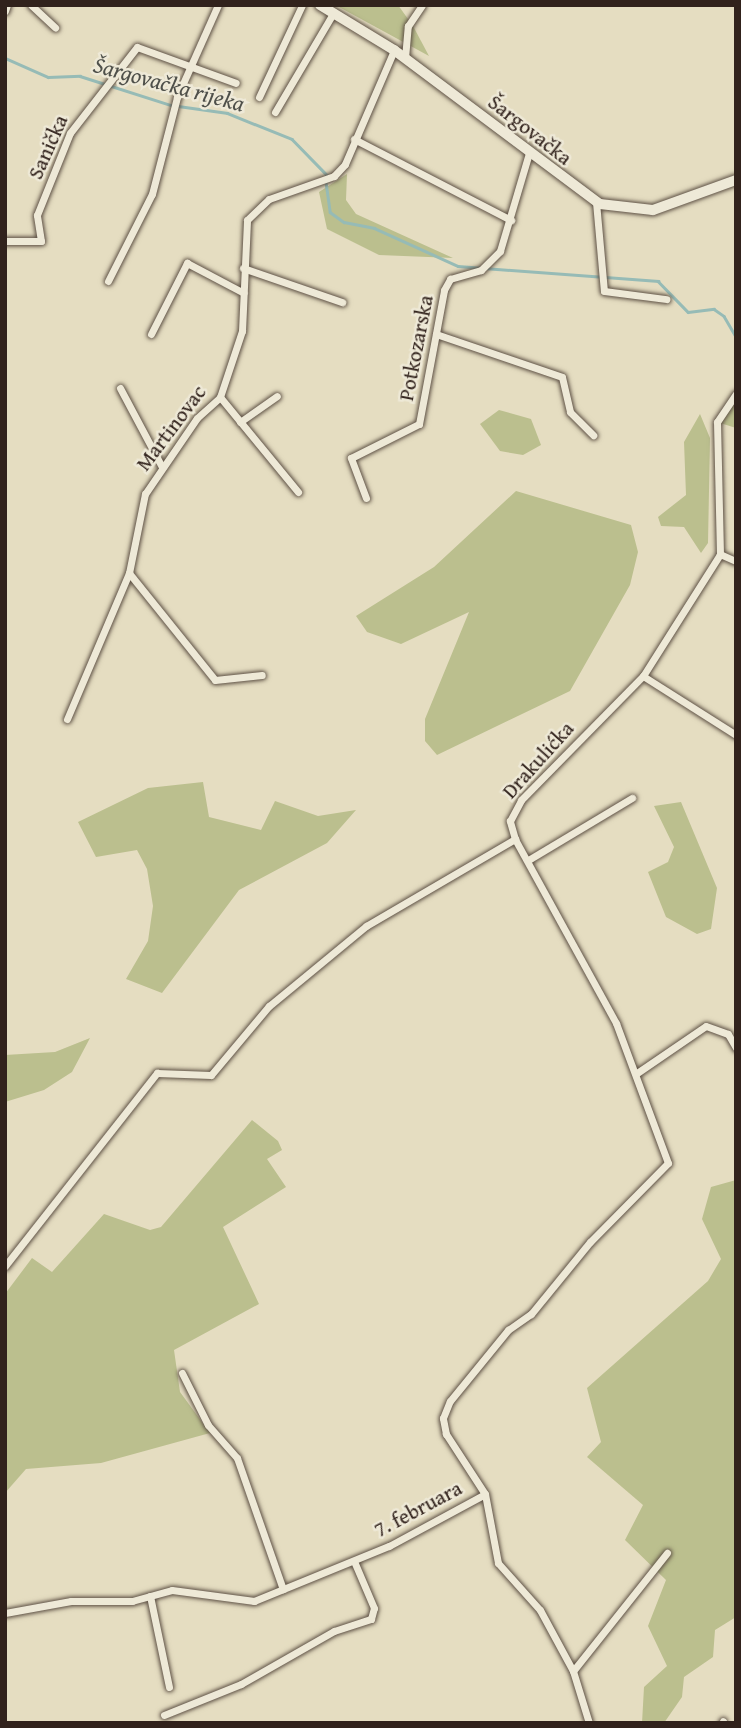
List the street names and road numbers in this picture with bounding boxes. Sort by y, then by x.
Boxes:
street label: Šargovačka [483,89,577,171]
street label: Sanička [23,111,73,183]
street label: Potkozarska [393,293,439,403]
street label: Martinovac [131,380,211,476]
street label: Drakulićka [497,716,579,804]
street label: 7. februara [370,1475,466,1543]

